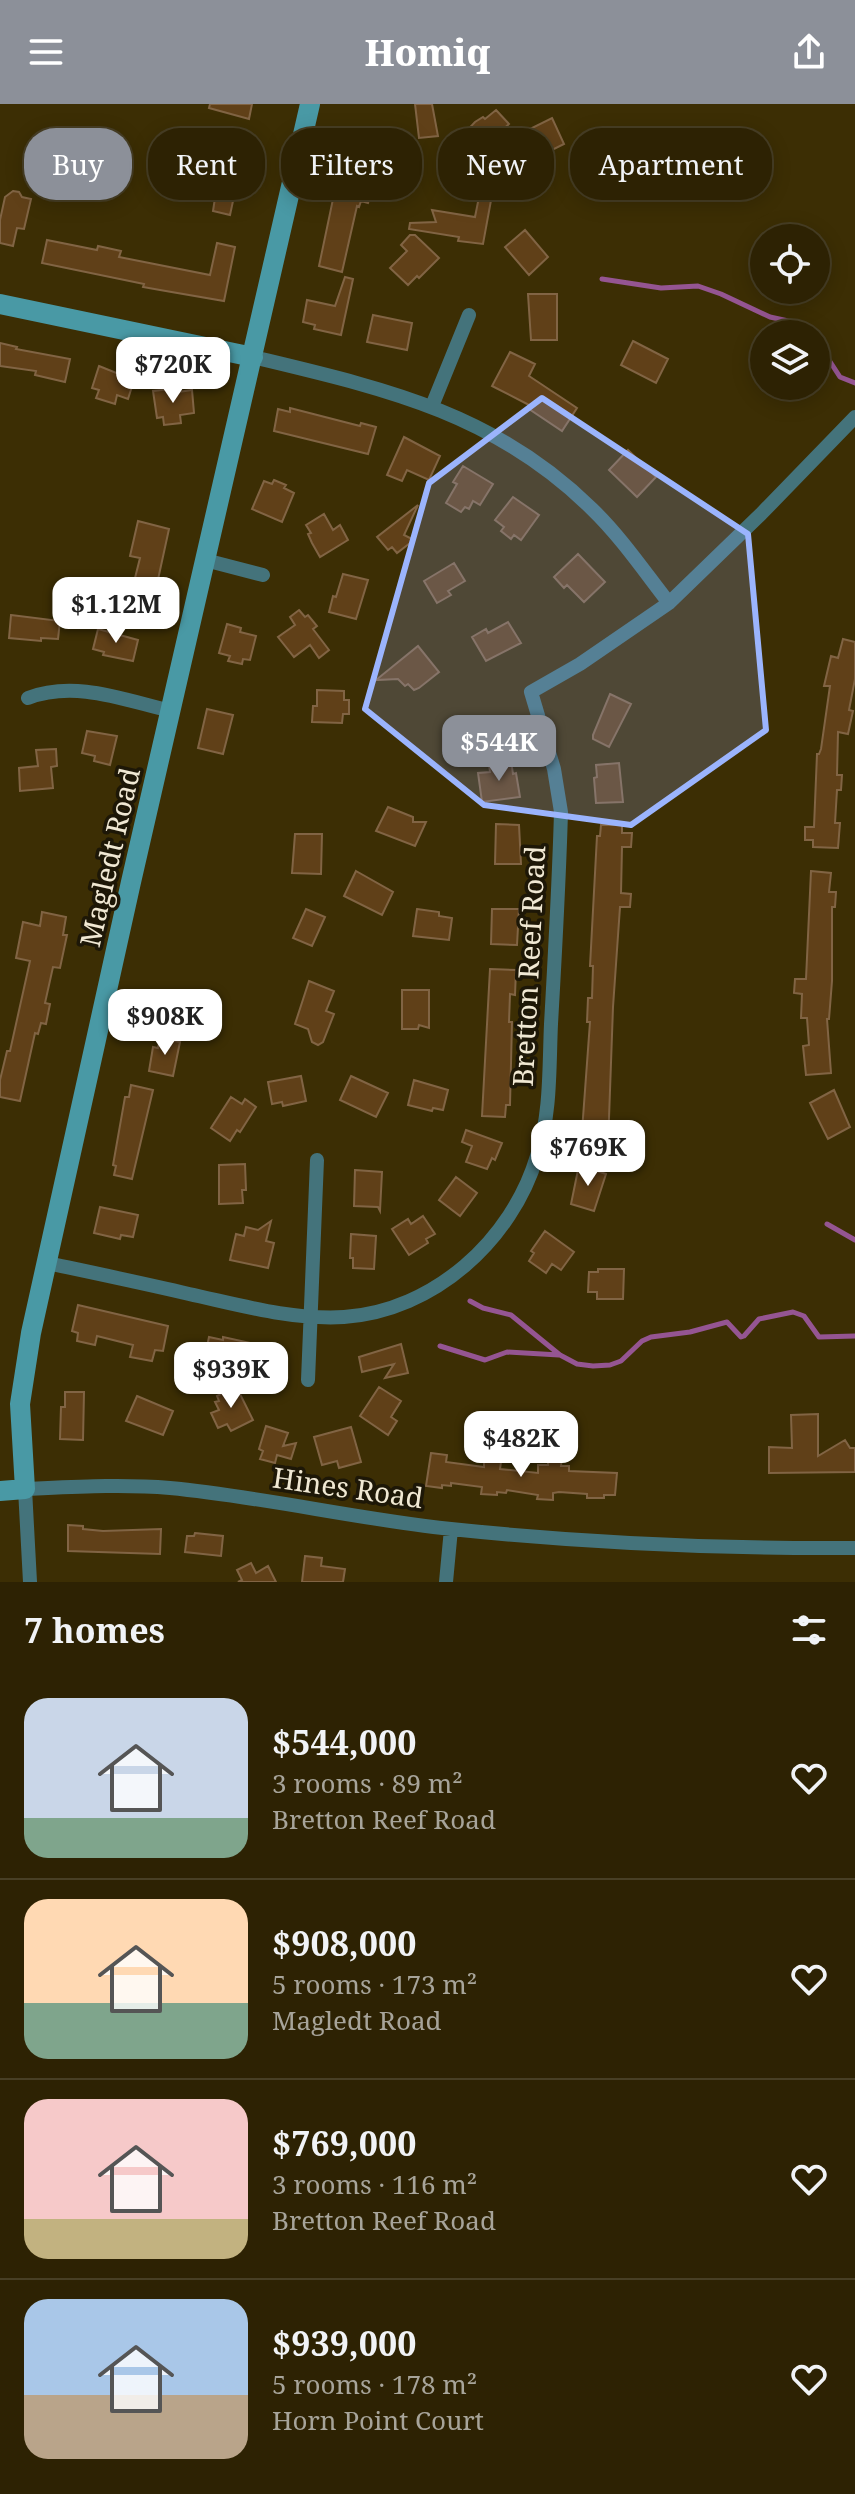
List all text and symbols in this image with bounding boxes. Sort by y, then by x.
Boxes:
text: Homiq [365,28,490,77]
icon: menu [24,30,68,74]
icon: share [787,30,831,74]
chip: Buy [24,128,132,200]
chip: Rent [148,128,265,200]
chip: Filters [281,128,422,200]
chip: New [438,128,554,200]
chip: Apartment [570,128,772,200]
map controls [750,224,830,400]
button: locate [750,224,830,304]
button: layers [750,320,830,400]
pin: $720K [117,337,229,405]
text: $720K [134,345,212,381]
pin: $1.12M [51,577,181,645]
text: $1.12M [70,585,162,621]
pin: $544K [443,715,555,783]
text: $544K [460,723,538,759]
street label: Magledt Road [70,764,148,950]
street label: Bretton Reef Road [503,845,553,1087]
pin: $908K [109,989,221,1057]
text: $908K [126,997,204,1033]
pin: $769K [532,1120,644,1188]
text: $769K [549,1128,627,1164]
pin: $939K [175,1342,287,1410]
text: $939K [192,1350,270,1386]
pin: $482K [465,1411,577,1479]
text: $482K [482,1419,560,1455]
street label: Hines Road [270,1458,426,1516]
text: 7 homes [24,1607,165,1653]
icon: filters [787,1608,831,1652]
text: $544,000 [272,1719,416,1765]
icon: home [88,1730,184,1826]
icon: heart [787,1756,831,1800]
text: 3 rooms · 89 m² [272,1765,463,1801]
text: Bretton Reef Road [272,1801,496,1837]
text: $908,000 [272,1920,416,1966]
icon: home [88,1931,184,2027]
icon: heart [787,1957,831,2001]
text: 5 rooms · 173 m² [272,1966,477,2002]
text: Magledt Road [272,2002,442,2038]
text: $769,000 [272,2120,416,2166]
icon: home [88,2131,184,2227]
icon: heart [787,2157,831,2201]
text: 3 rooms · 116 m² [272,2166,477,2202]
text: Bretton Reef Road [272,2202,496,2238]
text: $939,000 [272,2320,416,2366]
icon: home [88,2331,184,2427]
icon: heart [787,2357,831,2401]
text: 5 rooms · 178 m² [272,2366,477,2402]
text: Horn Point Court [272,2402,484,2438]

